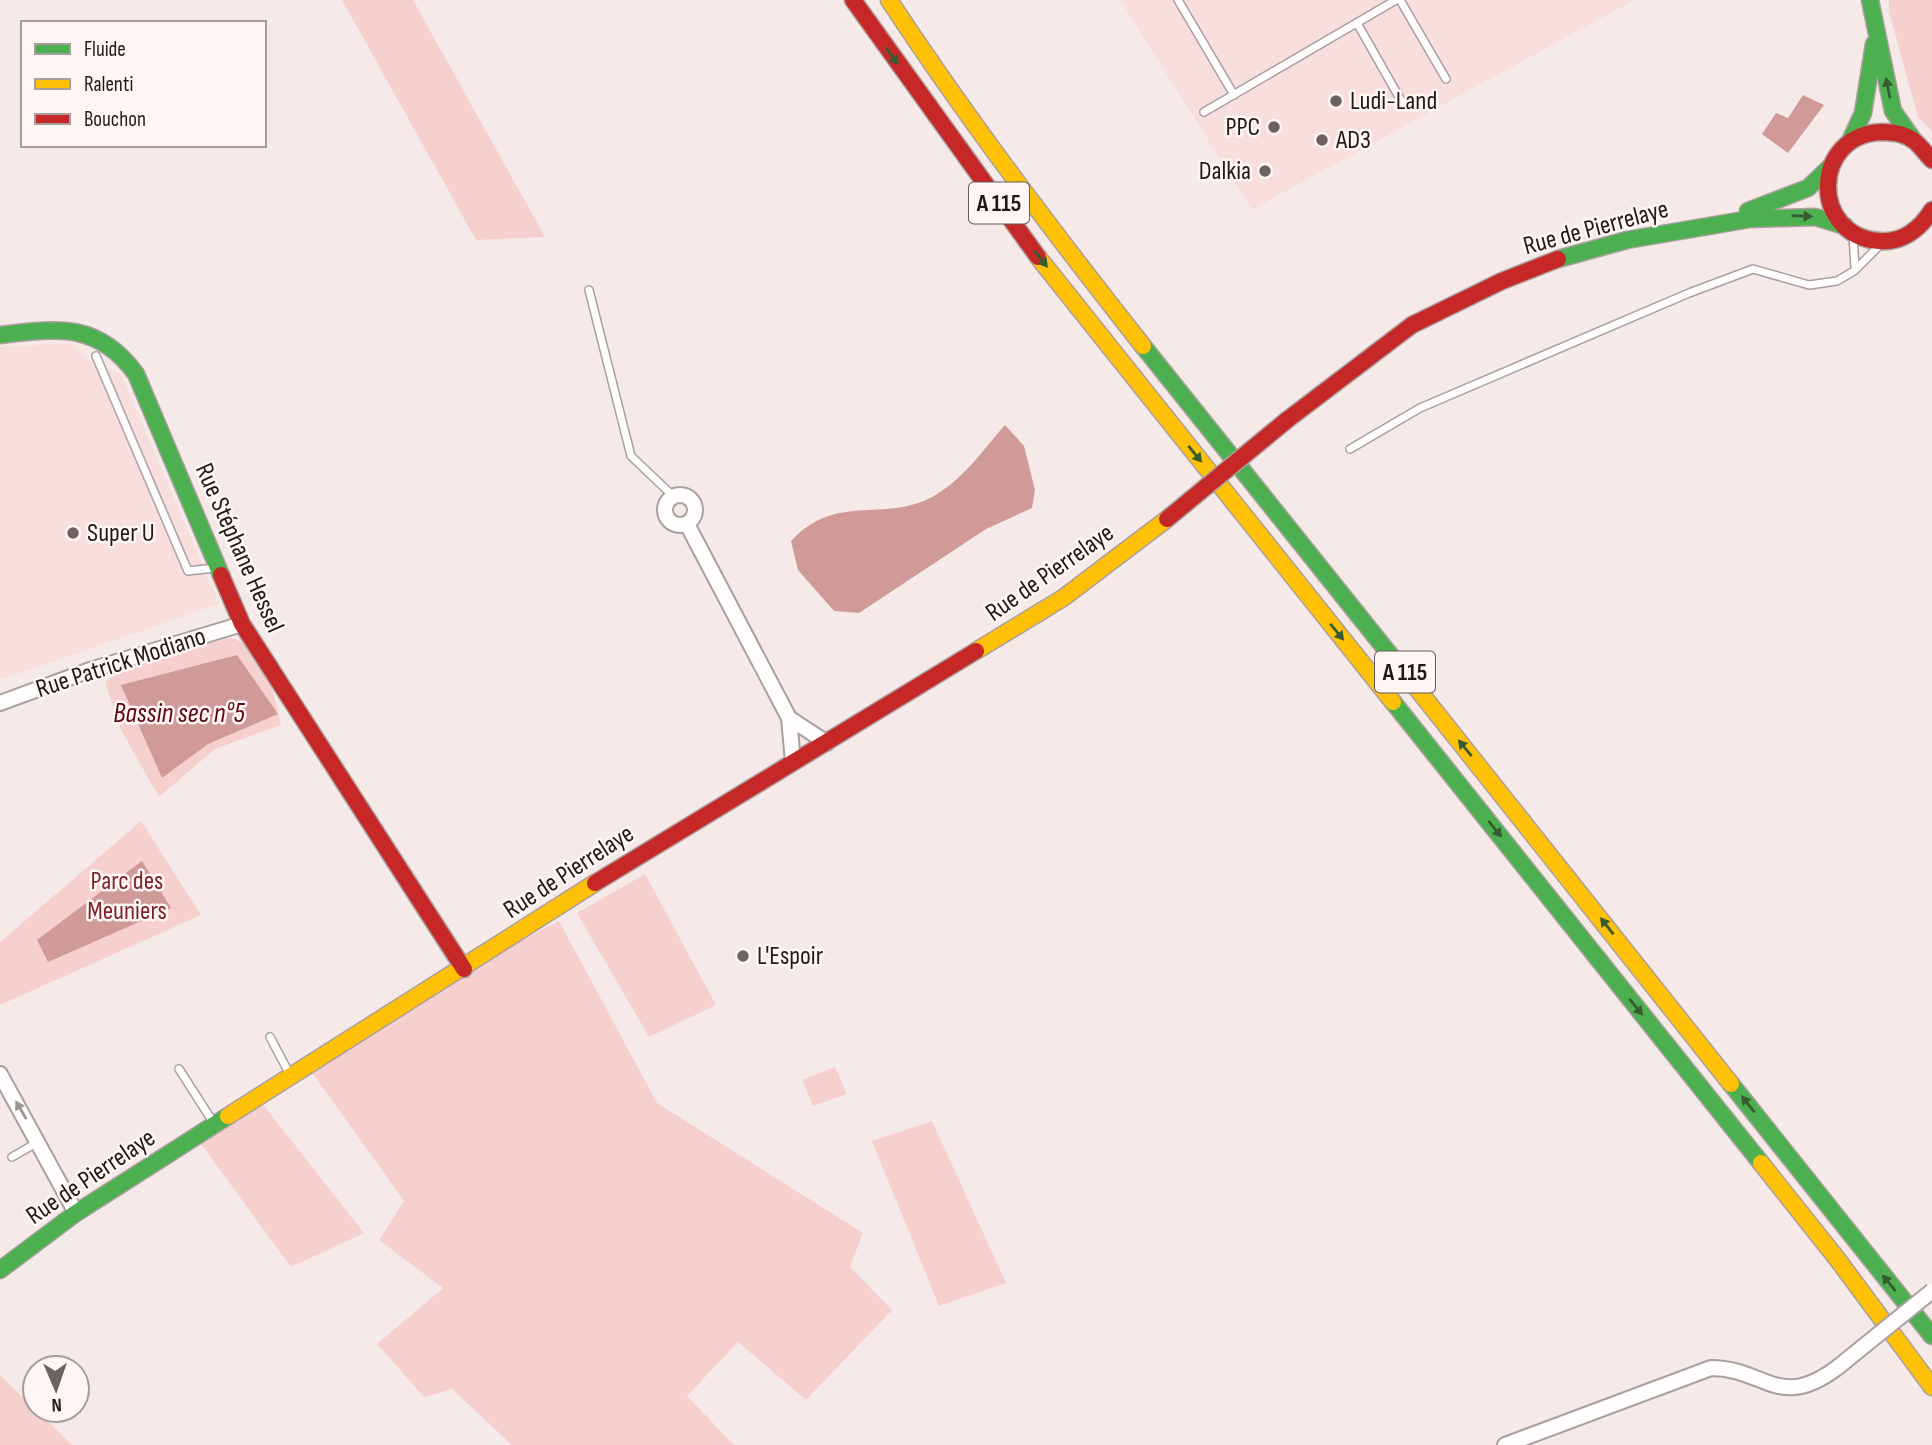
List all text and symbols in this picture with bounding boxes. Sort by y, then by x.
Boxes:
legend [21,21,266,147]
text: Fluide [84,37,126,62]
one-way arrow [885,47,899,65]
text: Ralenti [84,72,133,97]
one-way arrow [1882,77,1893,99]
place label: Ludi-Land [1350,86,1437,117]
marker: Ludi-Land [1328,93,1344,109]
text: Bouchon [84,107,146,132]
place label: PPC [1225,112,1260,143]
marker: PPC [1266,119,1282,135]
place label: AD3 [1335,125,1371,156]
marker: AD3 [1314,132,1330,148]
place label: Dalkia [1199,156,1251,187]
marker: Dalkia [1257,163,1273,179]
road number: A 115 [969,182,1029,224]
street label: Rue de Pierrelaye [1520,194,1672,262]
one-way arrow [1791,211,1813,222]
one-way arrow [1033,250,1048,268]
one-way arrow [1187,446,1202,463]
street label: Rue Stéphane Hessel [188,459,290,637]
place label: Super U [87,518,155,549]
street label: Rue de Pierrelaye [980,518,1120,628]
marker: Super U [65,525,81,541]
street label: Rue Patrick Modiano [32,621,210,705]
one-way arrow [1330,622,1345,640]
road number: A 115 [1375,652,1435,692]
water label: Bassin sec n°5 [113,697,246,730]
one-way arrow [1459,739,1473,757]
street label: Rue de Pierrelaye [498,818,640,926]
one-way arrow [1487,819,1502,837]
park label: Parc des Meuniers [87,866,167,927]
one-way arrow [1600,917,1615,935]
place label: L'Espoir [757,941,824,972]
marker: L'Espoir [735,948,751,964]
one-way arrow [1629,997,1644,1015]
one-way arrow [1741,1096,1756,1114]
one-way arrow [15,1101,27,1120]
street label: Rue de Pierrelaye [21,1122,161,1232]
one-way arrow [1882,1274,1897,1292]
north arrow [21,1354,91,1424]
text: N [51,1393,62,1416]

